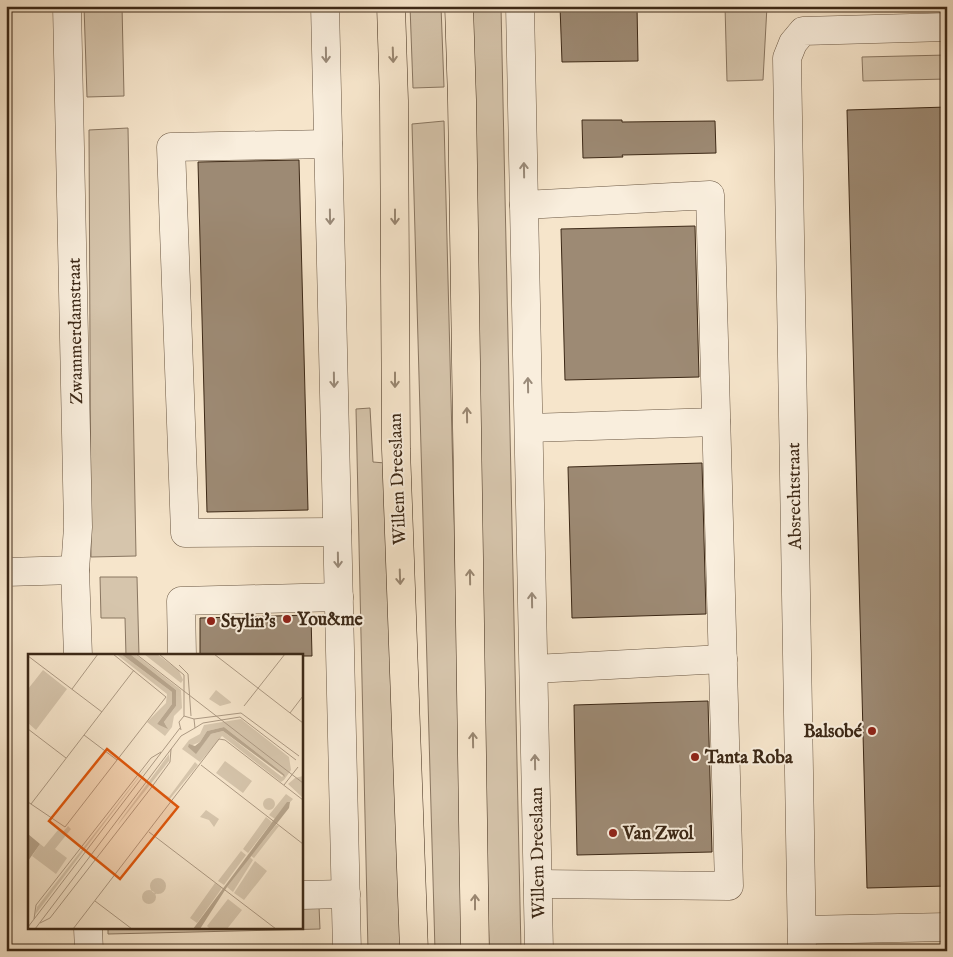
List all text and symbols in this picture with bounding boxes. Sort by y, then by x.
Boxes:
one-way arrow [321,46,331,63]
one-way arrow [388,47,397,63]
one-way arrow [519,162,528,178]
one-way arrow [325,209,335,225]
one-way arrow [390,209,400,225]
street label: Zwammerdamstraat [64,257,89,404]
one-way arrow [329,372,339,388]
one-way arrow [390,372,400,388]
one-way arrow [523,377,533,393]
one-way arrow [462,407,472,423]
street label: Willem Dreeslaan [385,412,412,545]
street label: Absrechtstraat [783,442,808,551]
one-way arrow [333,552,343,568]
one-way arrow [396,569,405,585]
one-way arrow [465,569,475,586]
one-way arrow [527,592,537,608]
place label: You&me [297,609,363,632]
place label: Stylin's [221,611,276,634]
marker: You&me [281,613,293,625]
marker: Stylin's [205,615,217,627]
inset map [28,654,302,930]
place label: Balsobé [803,721,863,744]
marker: Balsobé [866,725,878,737]
one-way arrow [468,732,477,748]
place label: Tanta Roba [704,747,794,770]
marker: Tanta Roba [689,751,701,763]
one-way arrow [531,754,540,770]
street label: Willem Dreeslaan [526,786,551,919]
place label: Van Zwol [622,823,695,846]
marker: Van Zwol [607,827,619,839]
one-way arrow [470,894,480,910]

